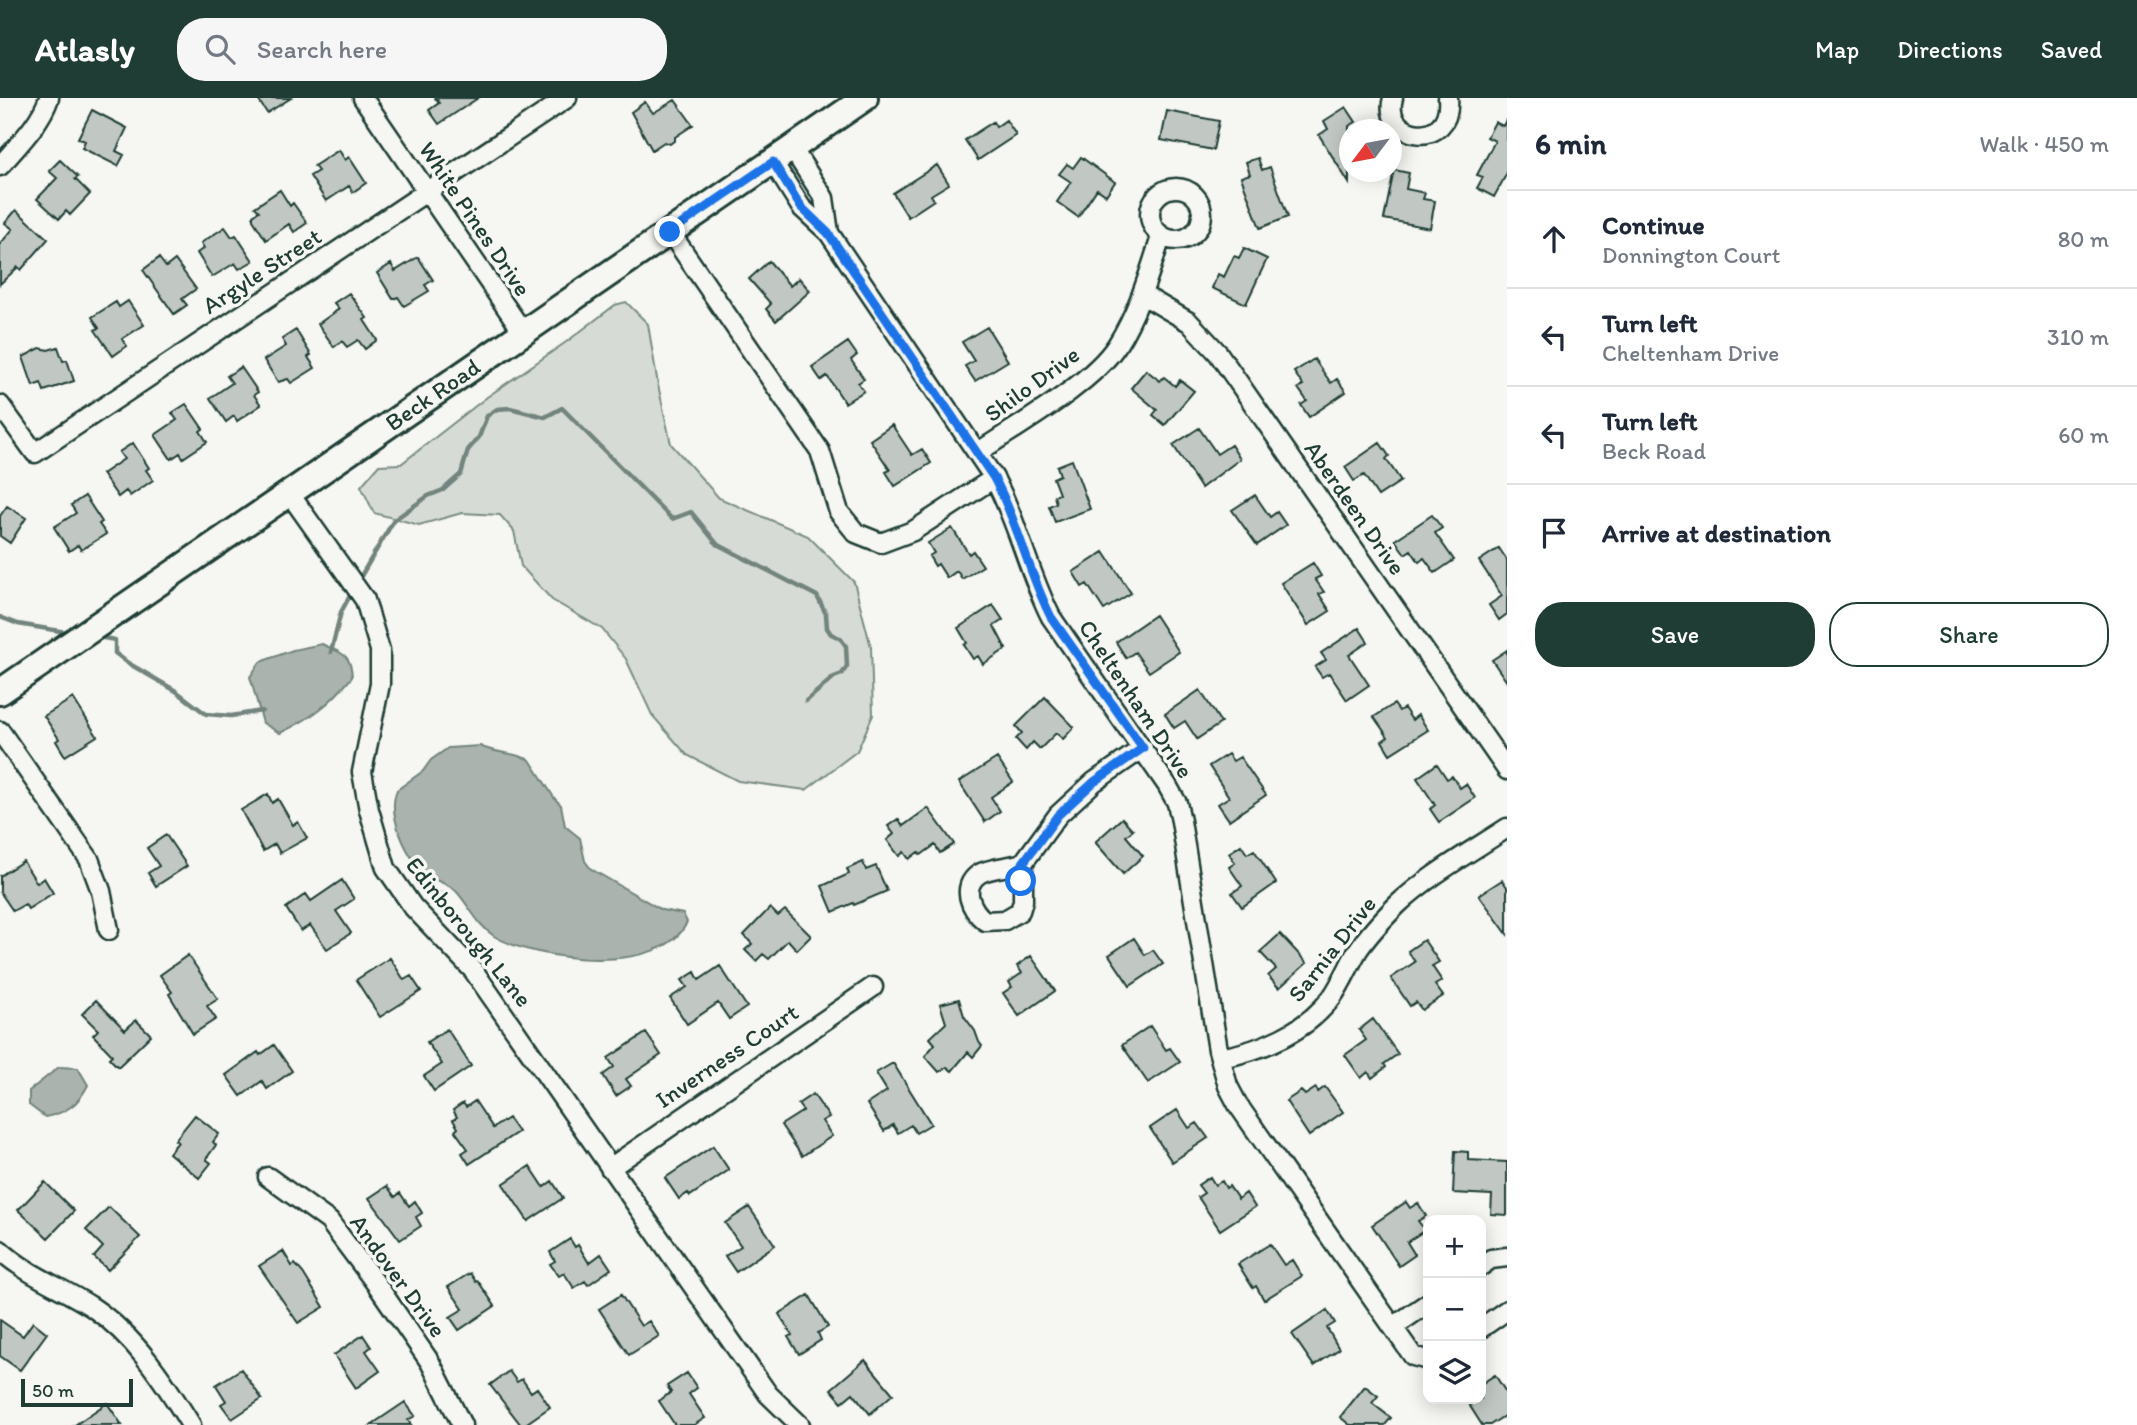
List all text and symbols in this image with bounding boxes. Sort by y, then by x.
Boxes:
search box [177,18,667,81]
text: Atlasly [35,30,135,69]
icon: search [201,30,239,68]
text: Search here [257,33,387,65]
text: Map [1815,35,1859,64]
text: Directions [1897,35,2003,64]
text: Saved [2041,35,2102,64]
north arrow [1339,119,1402,182]
text: 6 min [1535,125,1607,162]
text: Walk · 450 m [1979,130,2109,158]
street label: White Pines Drive [413,136,538,301]
text: Continue [1602,209,1705,241]
route end [654,216,685,247]
icon: ahead [1535,220,1573,258]
street label: Argyle Street [197,221,327,320]
text: 80 m [2058,225,2109,253]
text: Donnington Court [1602,241,1780,269]
text: Turn left [1602,307,1698,339]
icon: left [1535,318,1573,356]
text: 310 m [2047,323,2109,351]
street label: Shilo Drive [979,339,1085,428]
text: Cheltenham Drive [1602,339,1779,367]
street label: Beck Road [380,352,485,437]
text: Turn left [1602,405,1698,437]
icon: left [1535,416,1573,454]
text: 60 m [2058,421,2109,449]
street label: Aberdeen Drive [1299,435,1412,580]
text: Beck Road [1602,437,1706,465]
icon: arrive [1535,514,1573,552]
text: Arrive at destination [1602,517,1831,549]
button: Save [1535,602,1815,667]
button: Share [1829,602,2109,667]
street label: Cheltenham Drive [1073,614,1200,784]
street label: Edinborough Lane [400,851,539,1013]
route start [1005,865,1036,896]
street label: Sarnia Drive [1281,890,1382,1007]
street label: Inverness Court [650,997,804,1114]
street label: Andover Drive [344,1208,453,1343]
map controls [1423,1215,1486,1404]
button: + [1423,1215,1486,1278]
button: − [1423,1278,1486,1341]
button: layers [1423,1341,1486,1404]
scale bar [21,1376,133,1408]
text: 50 m [32,1379,74,1402]

